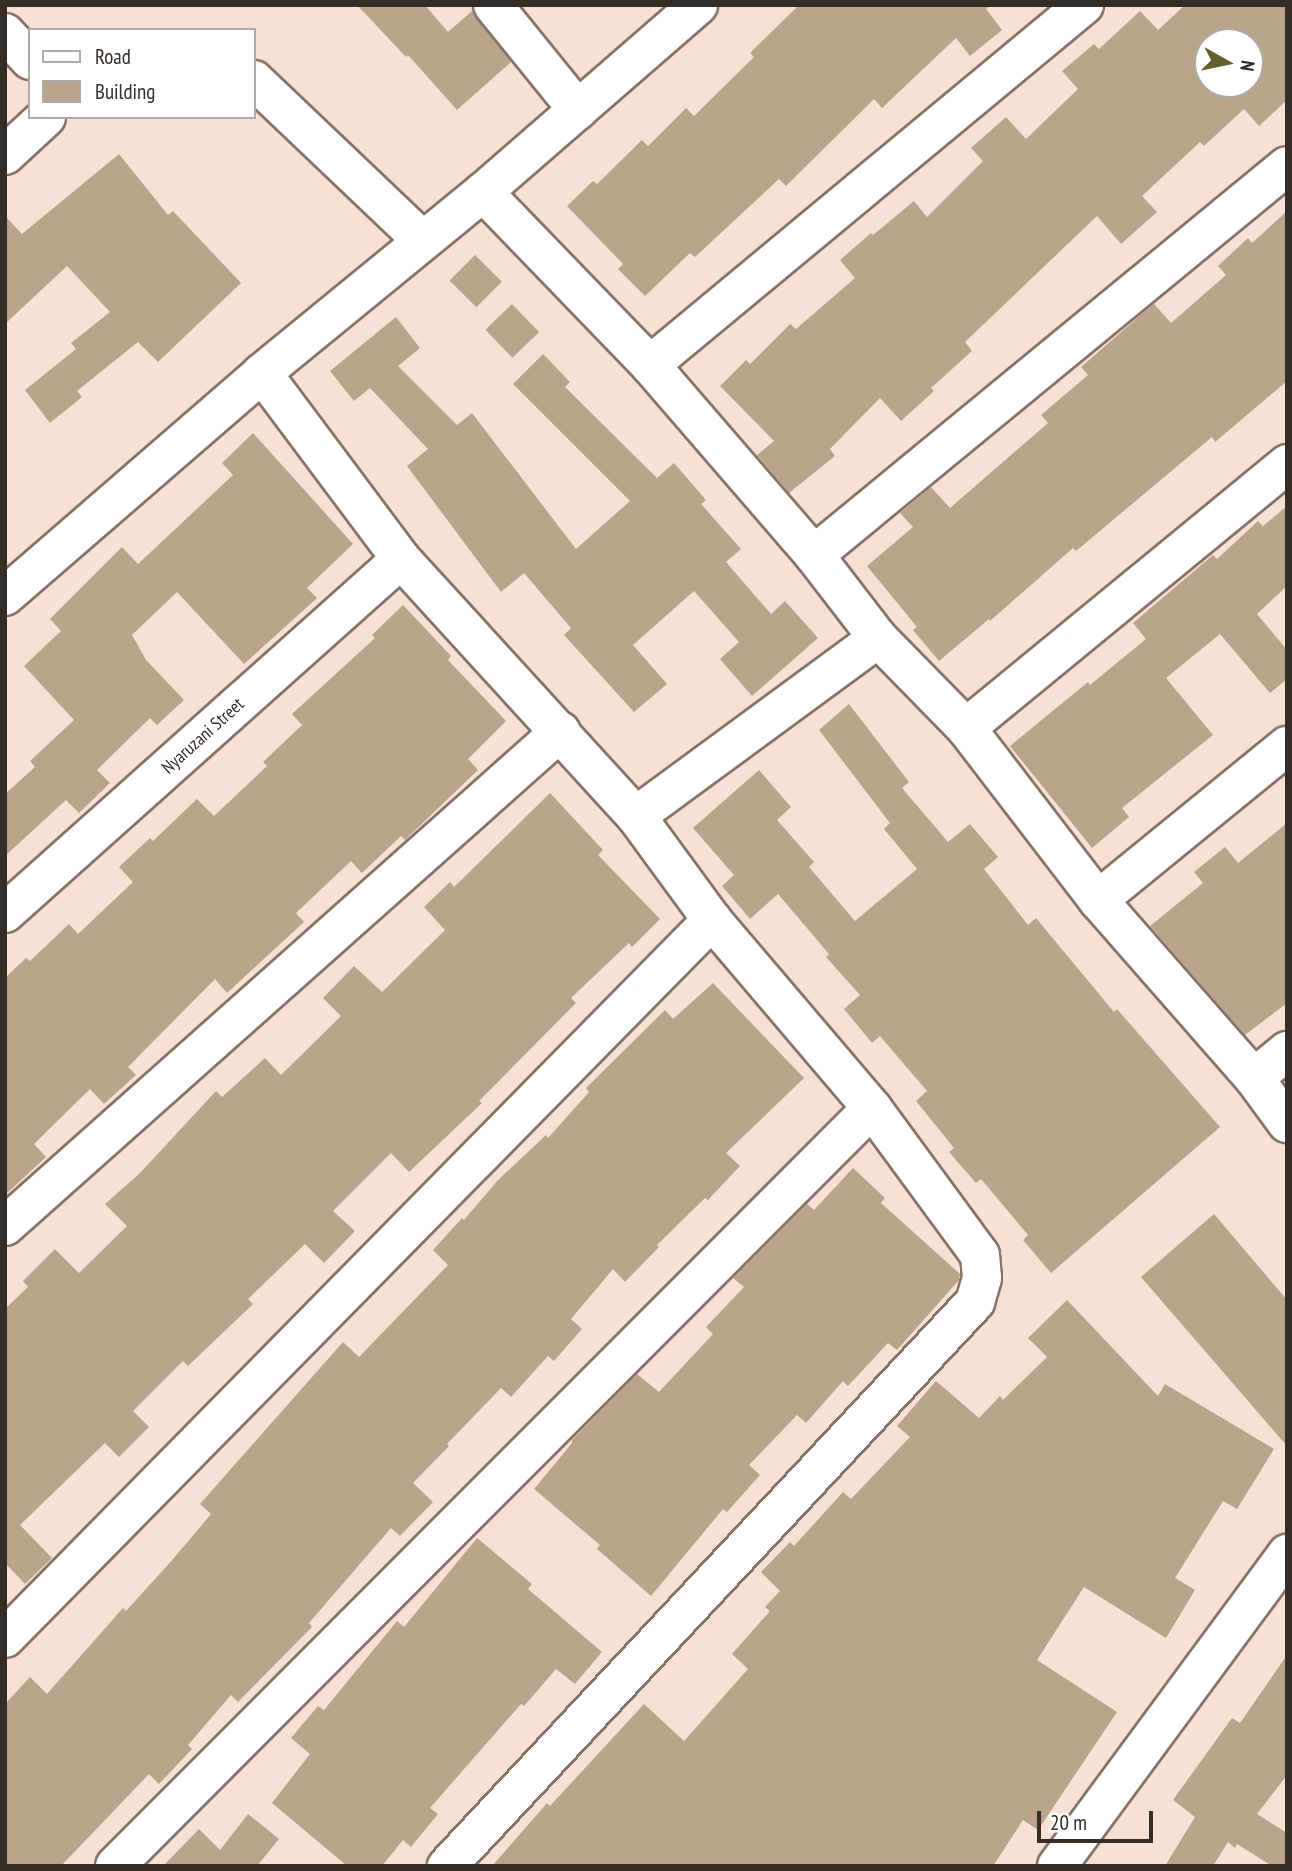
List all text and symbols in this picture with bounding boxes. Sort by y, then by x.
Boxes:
legend [28,28,256,119]
north arrow [1194,28,1264,98]
text: Road [95,43,131,70]
text: N [1235,59,1260,73]
text: Building [95,78,155,105]
street label: Nyaruzani Street [158,694,248,778]
scale bar [1040,1798,1156,1842]
text: 20 m [1050,1809,1087,1836]

